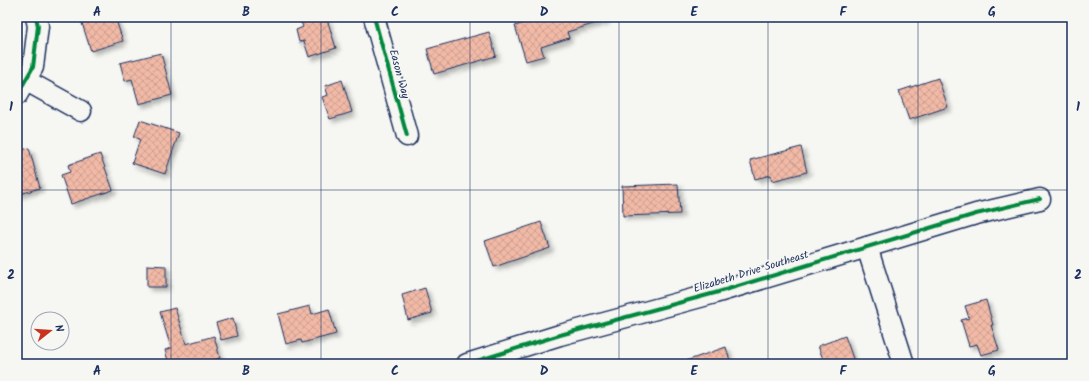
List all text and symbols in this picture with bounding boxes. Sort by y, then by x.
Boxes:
text: A [93,2,101,23]
text: B [242,2,250,23]
text: C [391,2,399,23]
text: D [540,2,549,23]
text: E [690,2,698,23]
text: F [839,2,847,23]
text: G [988,2,996,23]
street label: Eason Way [384,47,414,102]
text: 1 [9,97,13,118]
text: 1 [1076,97,1080,118]
street label: Elizabeth Drive Southeast [691,246,812,298]
text: 2 [7,265,15,286]
text: 2 [1074,265,1082,286]
north arrow [30,311,70,351]
text: N [49,322,68,334]
text: A [93,361,101,381]
text: B [242,361,250,381]
text: C [391,361,399,381]
text: D [540,361,549,381]
text: E [690,361,698,381]
text: F [839,361,847,381]
text: G [988,361,996,381]

